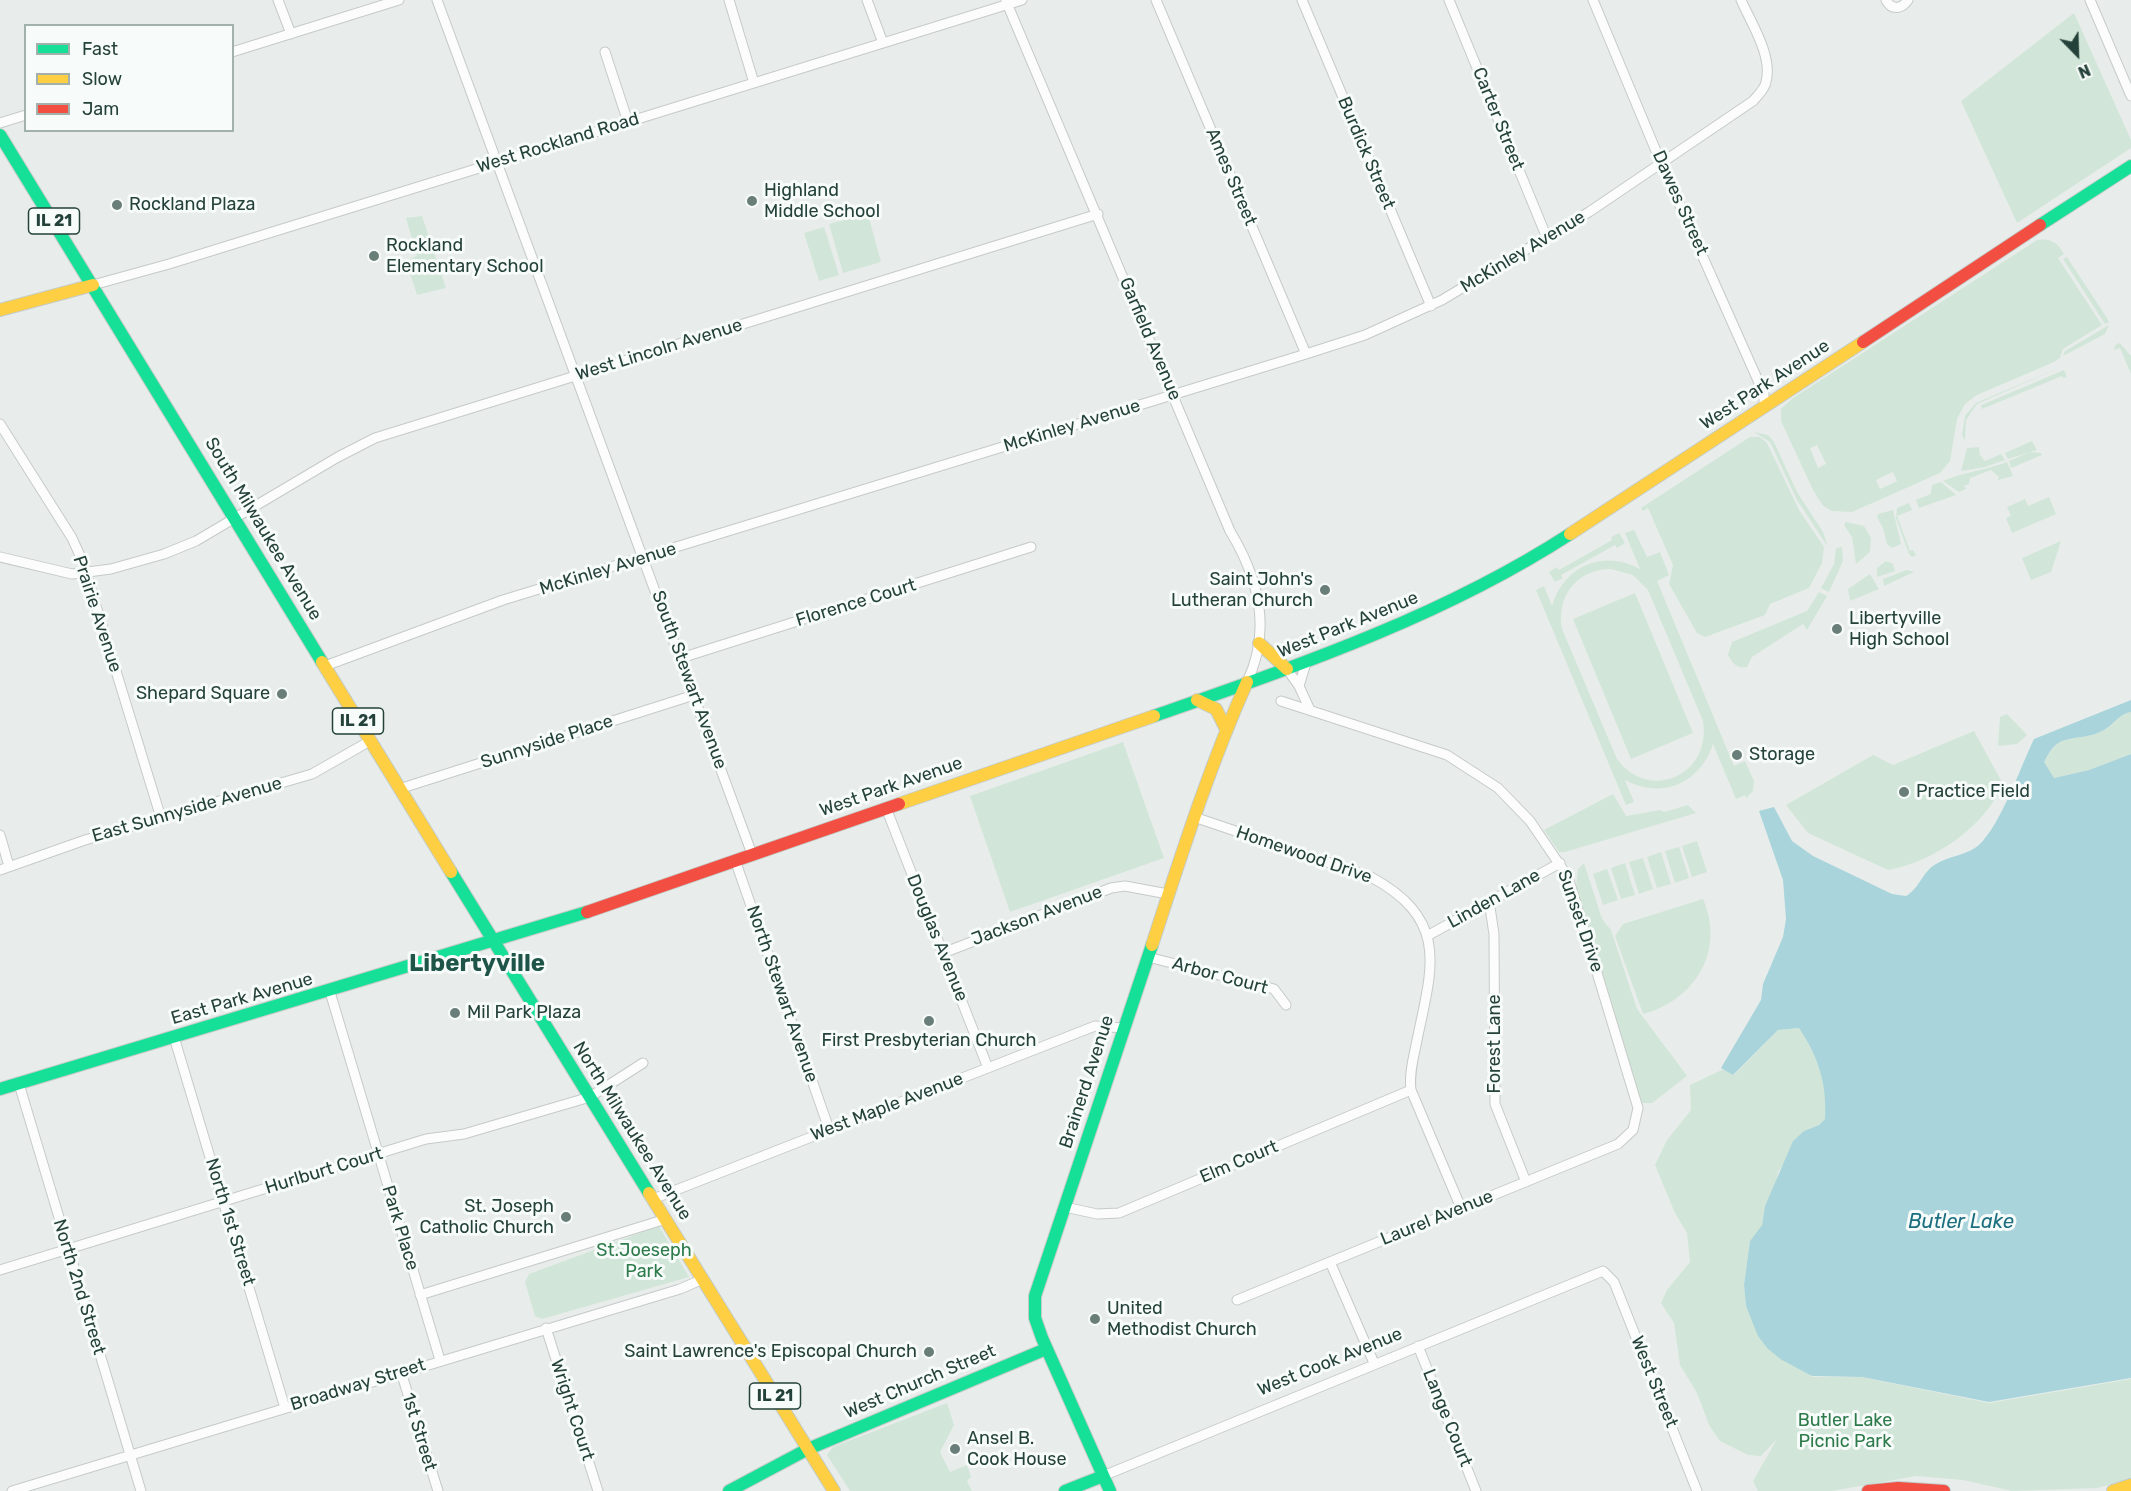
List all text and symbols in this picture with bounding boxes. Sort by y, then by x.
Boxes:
legend [24,24,234,132]
north arrow [2047,24,2107,84]
text: Fast [82,38,118,60]
text: N [2075,60,2093,82]
street label: Carter Street [1468,64,1528,174]
text: Slow [82,68,122,90]
street label: Burdick Street [1333,93,1399,213]
text: Jam [82,98,119,120]
street label: West Rockland Road [474,108,642,178]
street label: Ames Street [1201,125,1261,229]
street label: Dawes Street [1647,147,1713,259]
place label: Highland Middle School [764,180,880,222]
place label: Rockland Plaza [129,194,256,216]
marker: Highland Middle School [745,194,759,208]
marker: Rockland Plaza [110,198,124,212]
street label: McKinley Avenue [1457,206,1589,298]
road number: IL 21 [28,208,80,234]
place label: Rockland Elementary School [386,235,544,278]
marker: Rockland Elementary School [367,249,381,263]
street label: Garfield Avenue [1114,274,1186,404]
street label: West Lincoln Avenue [573,314,745,386]
street label: West Park Avenue [1696,335,1834,435]
street label: McKinley Avenue [1001,395,1143,457]
street label: South Milwaukee Avenue [200,434,326,624]
street label: McKinley Avenue [537,538,679,600]
street label: Prairie Avenue [68,553,126,675]
place label: Saint John's Lutheran Church [1171,569,1313,612]
street label: Florence Court [793,574,919,632]
marker: Saint John's Lutheran Church [1318,583,1332,597]
street label: West Park Avenue [1275,587,1421,663]
street label: South Stewart Avenue [647,588,731,772]
place label: Libertyville High School [1849,608,1949,650]
marker: Libertyville High School [1830,622,1844,636]
place label: Shepard Square [136,683,270,705]
marker: Shepard Square [275,687,289,701]
road number: IL 21 [332,708,384,734]
street label: Sunnyside Place [478,710,616,774]
place label: Storage [1749,744,1815,766]
marker: Storage [1730,748,1744,762]
street label: West Park Avenue [817,752,965,822]
street label: East Sunnyside Avenue [90,773,284,847]
place label: Practice Field [1916,781,2030,803]
marker: Practice Field [1897,785,1911,799]
street label: Homewood Drive [1233,822,1375,888]
street label: Linden Lane [1444,865,1544,933]
street label: Sunset Drive [1552,867,1608,975]
street label: Douglas Avenue [902,871,972,1005]
street label: Jackson Avenue [969,881,1105,951]
street label: North Stewart Avenue [742,903,822,1085]
district label: Libertyville [409,950,545,978]
street label: Arbor Court [1170,953,1270,999]
street label: East Park Avenue [169,968,315,1030]
street label: Forest Lane [1484,994,1506,1094]
place label: Mil Park Plaza [467,1002,581,1024]
marker: Mil Park Plaza [448,1006,462,1020]
street label: Brainerd Avenue [1055,1013,1119,1151]
marker: First Presbyterian Church [922,1014,936,1028]
place label: First Presbyterian Church [821,1030,1037,1052]
street label: North Milwaukee Avenue [568,1038,696,1224]
street label: West Maple Avenue [808,1068,966,1146]
street label: Elm Court [1197,1136,1281,1188]
street label: Hurlburt Court [263,1143,385,1199]
street label: North 1st Street [200,1156,260,1288]
street label: Park Place [377,1183,423,1273]
street label: Laurel Avenue [1378,1186,1496,1250]
place label: St. Joseph Catholic Church [419,1196,554,1238]
marker: St. Joseph Catholic Church [559,1210,573,1224]
water label: Butler Lake [1908,1210,2014,1234]
street label: North 2nd Street [48,1217,110,1357]
park label: St.Joeseph Park [596,1240,692,1282]
place label: United Methodist Church [1107,1298,1257,1340]
marker: United Methodist Church [1088,1312,1102,1326]
street label: West Cook Avenue [1255,1323,1405,1401]
street label: West Street [1626,1333,1682,1431]
street label: West Church Street [841,1340,999,1424]
place label: Saint Lawrence's Episcopal Church [624,1341,917,1363]
marker: Saint Lawrence's Episcopal Church [922,1345,936,1359]
street label: Broadway Street [288,1354,428,1416]
street label: Wright Court [545,1357,599,1463]
street label: Lange Court [1418,1366,1476,1470]
road number: IL 21 [750,1383,800,1409]
street label: 1st Street [397,1390,441,1474]
park label: Butler Lake Picnic Park [1798,1410,1892,1452]
place label: Ansel B. Cook House [967,1428,1067,1470]
marker: Ansel B. Cook House [948,1442,962,1456]

